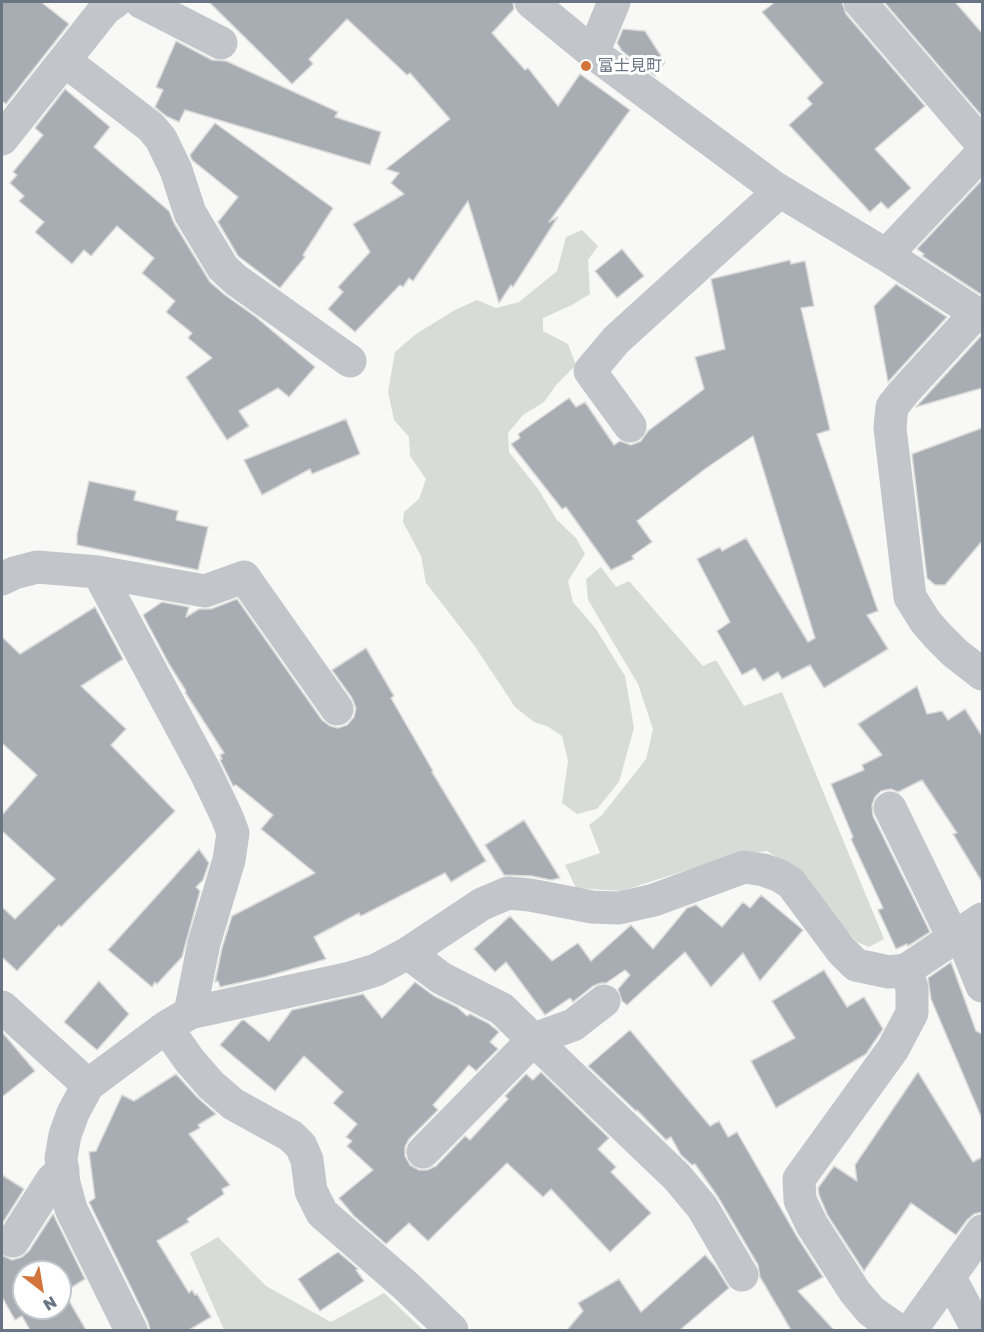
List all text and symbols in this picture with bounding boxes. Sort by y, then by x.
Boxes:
place label: 富士見町 [598,56,662,76]
marker: 富士見町 [579,59,593,73]
north arrow [12,1260,72,1320]
text: N [40,1292,61,1315]

